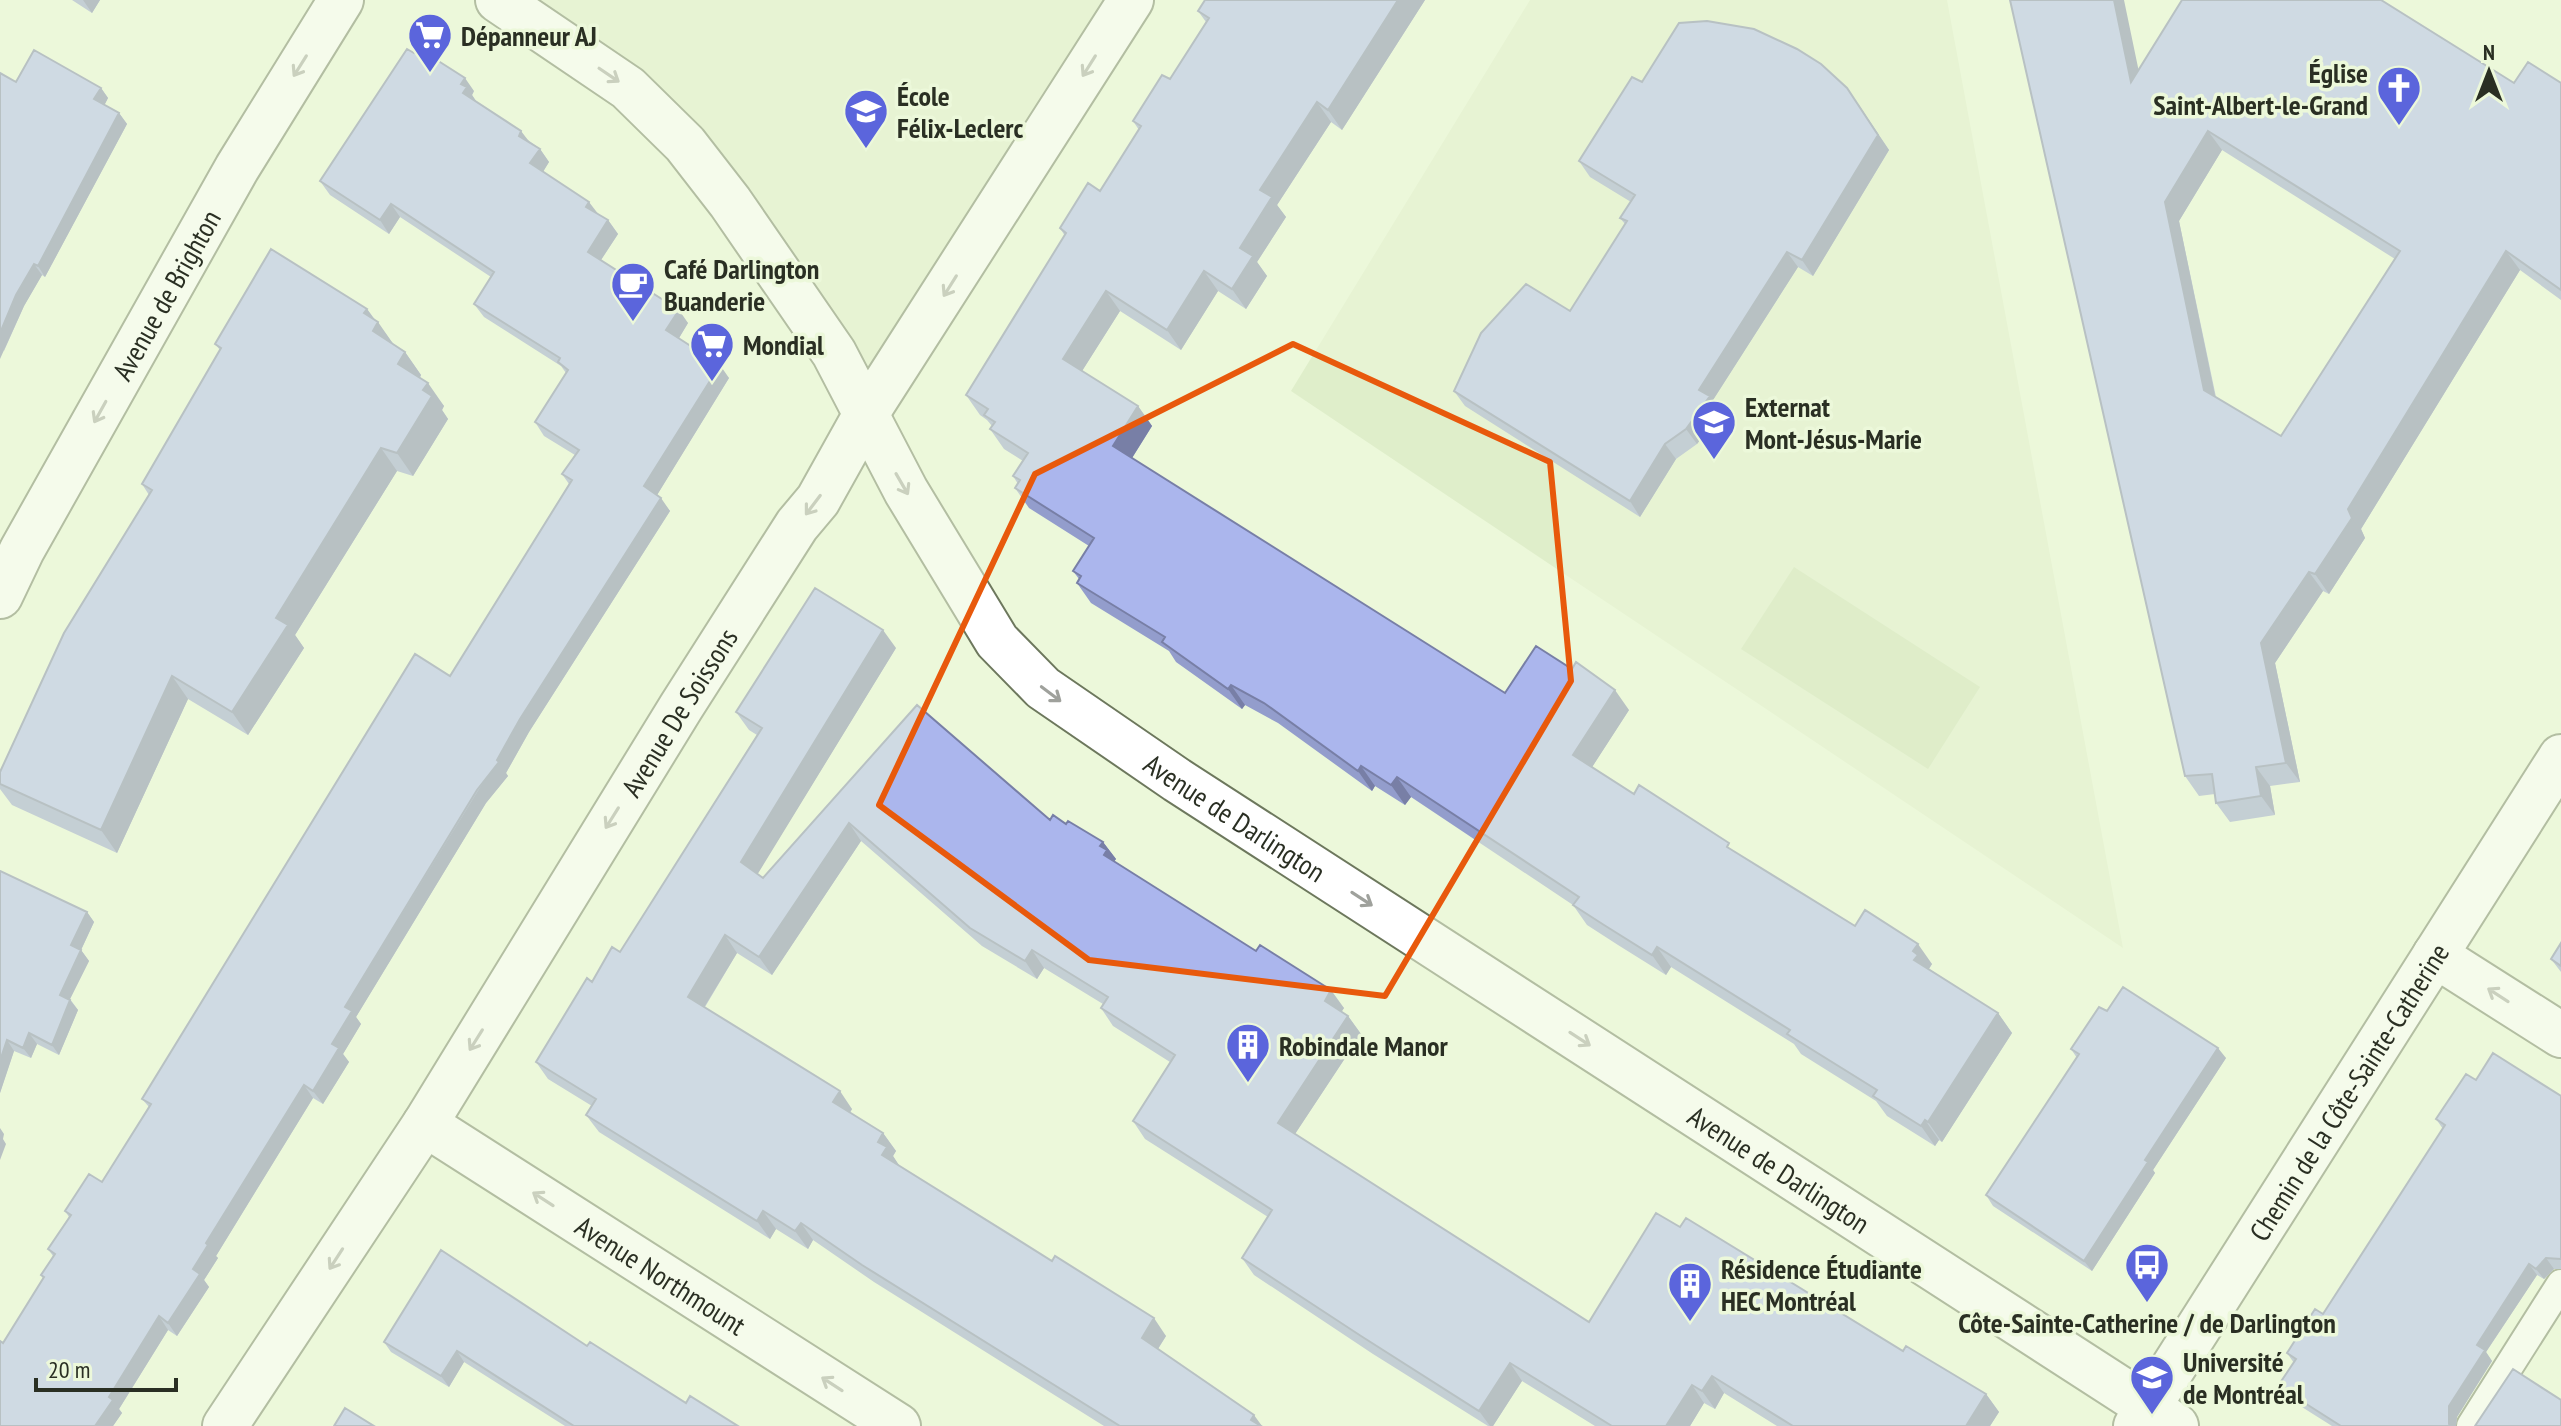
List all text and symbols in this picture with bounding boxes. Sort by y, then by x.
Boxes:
supermarket icon: Dépanneur AJ [406,11,454,74]
place label: Dépanneur AJ [461,17,597,54]
north arrow [2449,32,2529,112]
text: N [2483,38,2495,66]
one-way arrow [292,54,308,77]
one-way arrow [1081,54,1097,77]
place label: Église Saint-Albert-le-Grand [2153,54,2368,123]
church icon: Église Saint-Albert-le-Grand [2375,64,2423,127]
one-way arrow [598,67,620,83]
place label: École Félix-Leclerc [897,77,1024,146]
school or university icon: École Félix-Leclerc [842,87,890,150]
street label: Avenue de Brighton [103,203,228,386]
place label: Café Darlington Buanderie [664,250,819,319]
cafe icon: Café Darlington Buanderie [609,260,657,323]
one-way arrow [942,274,959,296]
supermarket icon: Mondial [688,320,736,383]
place label: Mondial [743,326,824,363]
place label: Externat Mont-Jésus-Marie [1745,388,1922,457]
school or university icon: Externat Mont-Jésus-Marie [1690,398,1738,461]
one-way arrow [92,400,107,424]
one-way arrow [895,471,910,495]
one-way arrow [805,494,822,515]
street label: Avenue De Soissons [612,621,745,803]
one-way arrow [1040,685,1061,702]
street label: Avenue de Darlington [1137,745,1333,890]
one-way arrow [604,806,620,829]
one-way arrow [1350,890,1372,907]
street label: Chemin de la Côte-Sainte-Catherine [2240,936,2457,1248]
one-way arrow [2487,987,2510,1003]
building icon: Robindale Manor [1224,1021,1272,1084]
place label: Robindale Manor [1279,1027,1448,1064]
one-way arrow [467,1028,484,1050]
one-way arrow [1569,1031,1591,1048]
street label: Avenue de Darlington [1681,1097,1877,1241]
one-way arrow [532,1190,554,1207]
street label: Avenue Northmount [569,1207,753,1343]
bus stop icon: Côte-Sainte-Catherine / de Darlington [2123,1241,2171,1304]
one-way arrow [328,1247,344,1269]
place label: Résidence Étudiante HEC Montréal [1721,1250,1922,1319]
building icon: Résidence Étudiante HEC Montréal [1666,1260,1714,1323]
place label: Côte-Sainte-Catherine / de Darlington [1958,1304,2336,1341]
scale bar [36,1342,176,1392]
place label: Université de Montréal [2183,1343,2304,1412]
school or university icon: Université de Montréal [2128,1353,2176,1416]
text: 20 m [48,1354,90,1385]
one-way arrow [822,1376,844,1392]

